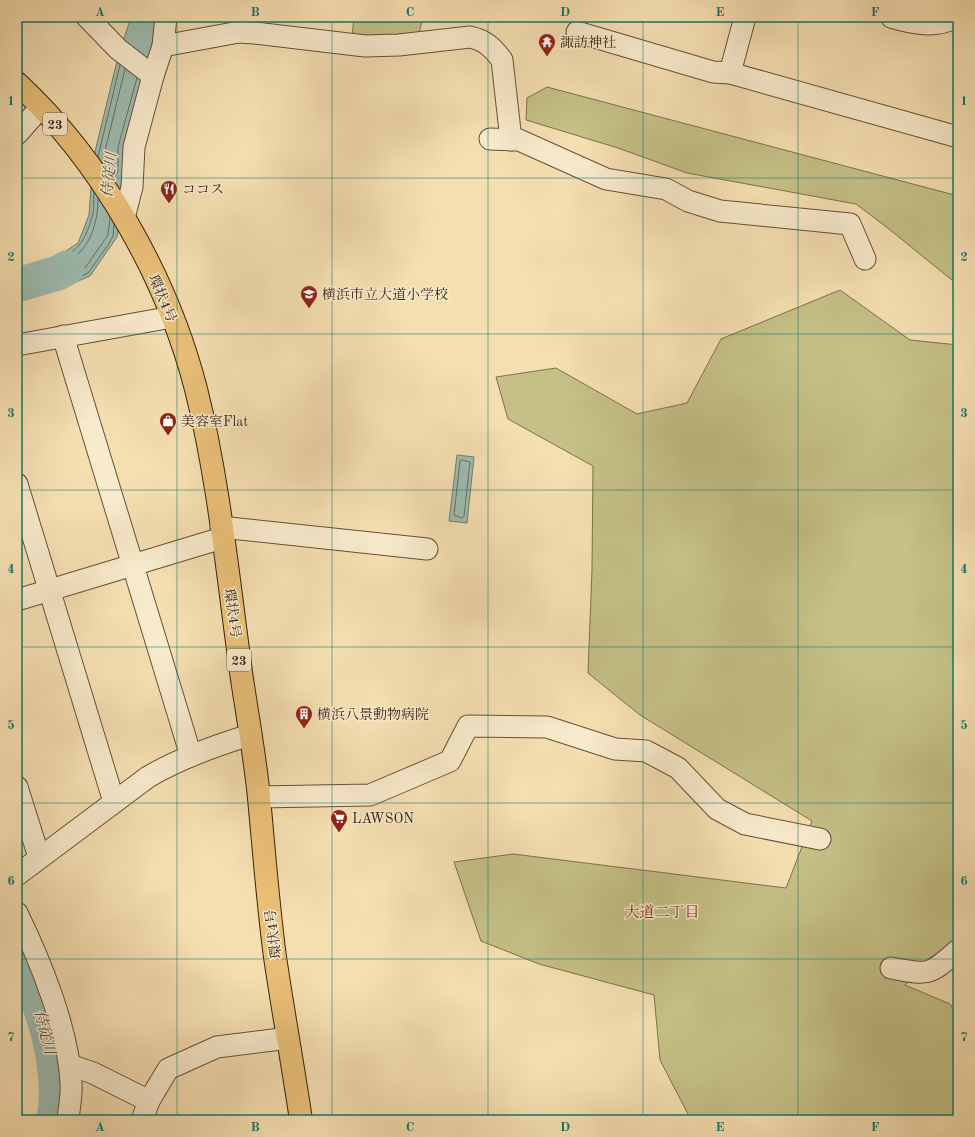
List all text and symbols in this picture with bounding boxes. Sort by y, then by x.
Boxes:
text: A [95,6,105,19]
text: B [250,6,260,19]
text: C [406,6,414,19]
text: D [560,6,570,19]
text: E [716,6,725,19]
text: F [871,6,880,19]
temple icon: 諏訪神社 [537,32,557,57]
place label: 諏訪神社 [560,35,616,50]
text: 1 [7,95,15,108]
text: 1 [960,95,968,108]
road number: 23 [43,113,67,135]
water label: 侍従川 [99,150,121,198]
restaurant icon: ココス [159,179,179,204]
place label: ココス [182,183,224,197]
text: 2 [7,251,15,264]
text: 2 [960,251,968,264]
street label: 環状4号 [146,272,179,324]
school or university icon: 横浜市立大道小学校 [299,284,319,309]
place label: 横浜市立大道小学校 [322,287,448,302]
text: 3 [7,407,15,420]
text: 3 [960,407,968,420]
shop icon: 美容室Flat [158,411,178,436]
place label: 美容室Flat [181,414,248,429]
text: 4 [7,563,15,576]
text: 4 [960,563,968,576]
street label: 環状4号 [222,587,243,639]
road number: 23 [227,649,251,671]
building icon: 横浜八景動物病院 [294,704,314,729]
place label: 横浜八景動物病院 [317,707,429,722]
text: 5 [7,719,15,732]
text: 5 [960,719,968,732]
supermarket icon: LAWSON [329,808,349,833]
place label: LAWSON [352,812,414,826]
text: 6 [7,875,15,888]
text: 6 [960,875,968,888]
district label: 大道二丁目 [624,904,700,921]
street label: 環状4号 [263,908,284,960]
water label: 侍従川 [31,1008,59,1058]
text: 7 [7,1031,15,1044]
text: 7 [960,1031,968,1044]
text: A [95,1121,105,1134]
text: B [250,1121,260,1134]
text: C [406,1121,414,1134]
text: D [560,1121,570,1134]
text: E [716,1121,725,1134]
text: F [871,1121,880,1134]

